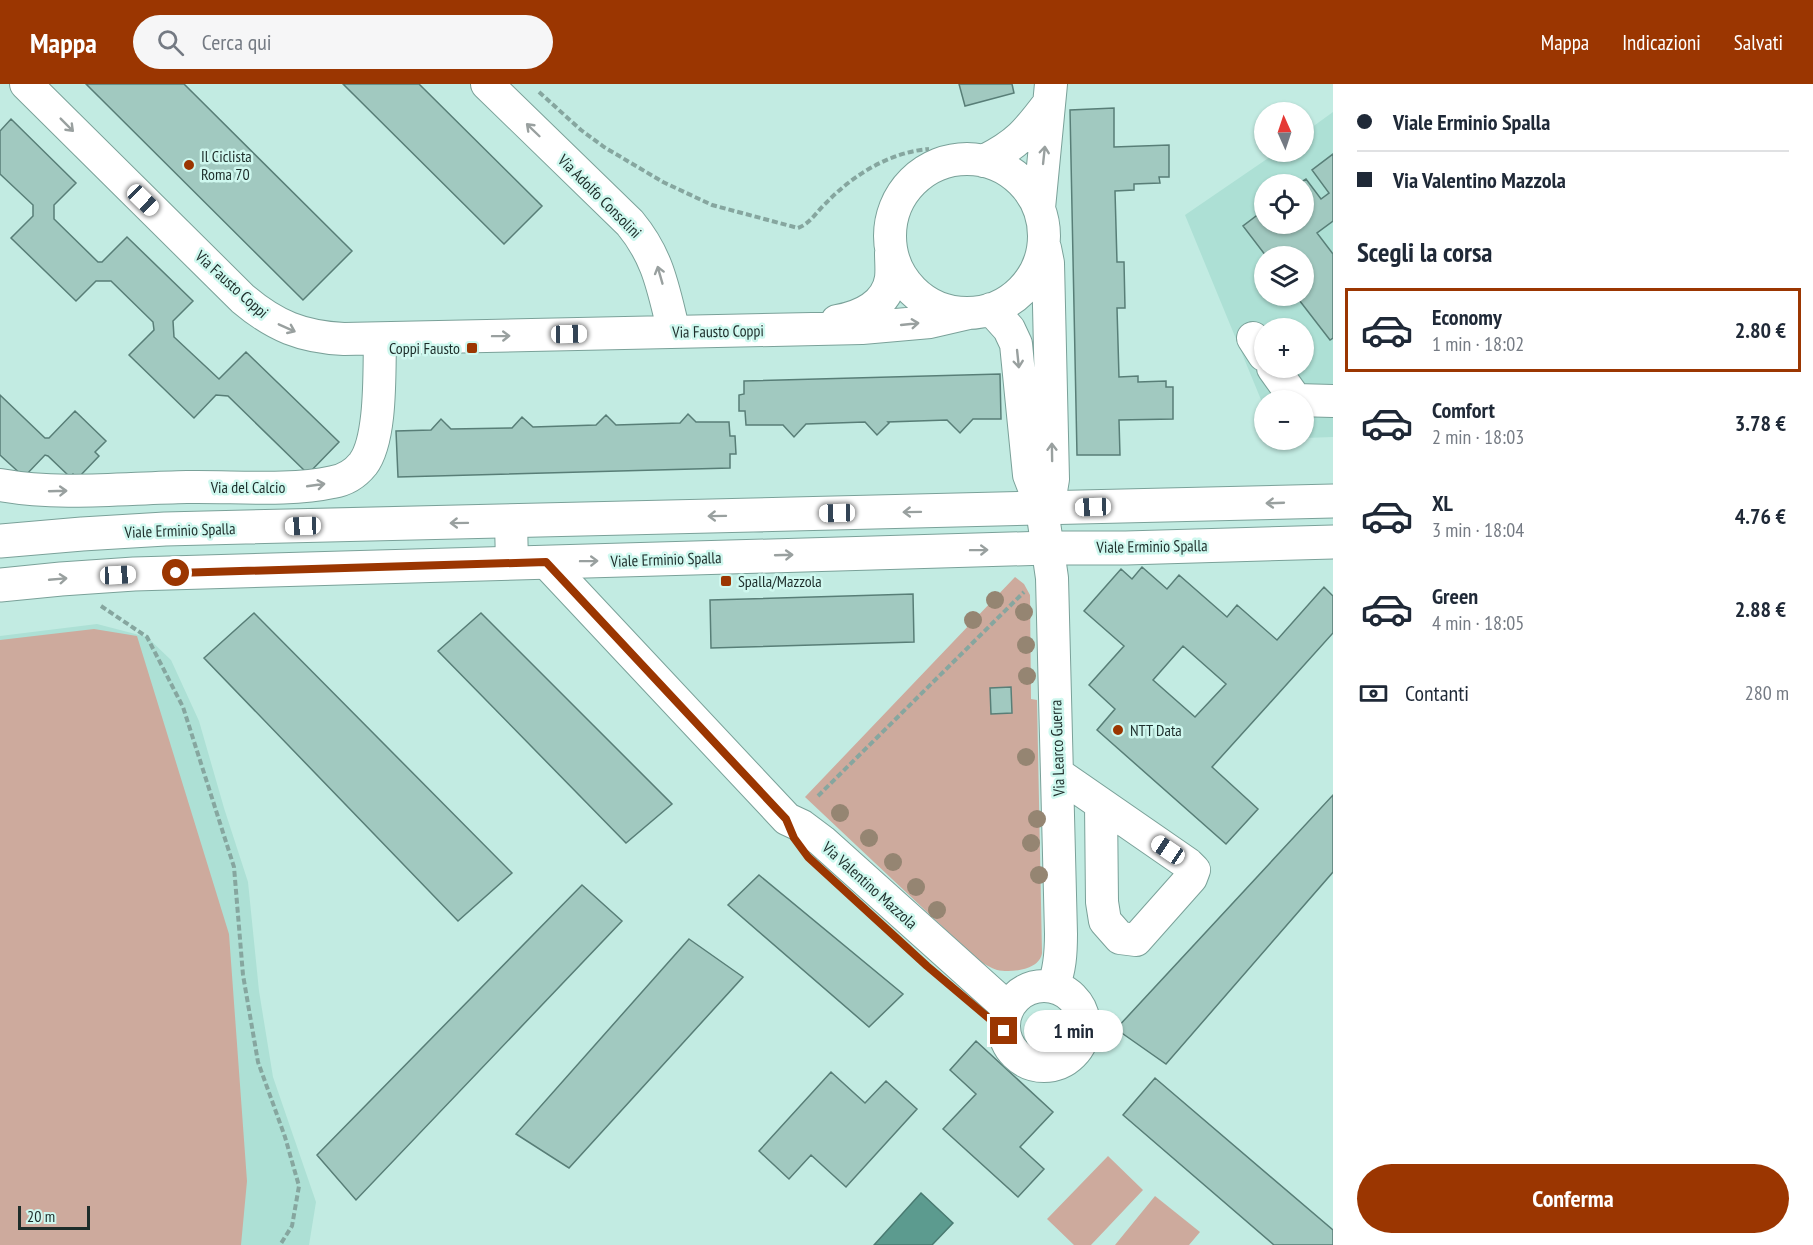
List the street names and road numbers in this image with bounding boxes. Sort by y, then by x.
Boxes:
street label: Via Adolfo Consolini [553,149,646,242]
street label: Via Fausto Coppi [190,245,273,322]
street label: Via Fausto Coppi [671,320,764,342]
street label: Via del Calcio [210,477,285,497]
street label: Viale Erminio Spalla [123,518,236,542]
street label: Viale Erminio Spalla [1095,535,1208,557]
street label: Viale Erminio Spalla [609,547,722,571]
street label: Via Learco Guerra [1045,700,1069,797]
street label: Via Valentino Mazzola [818,836,922,933]

